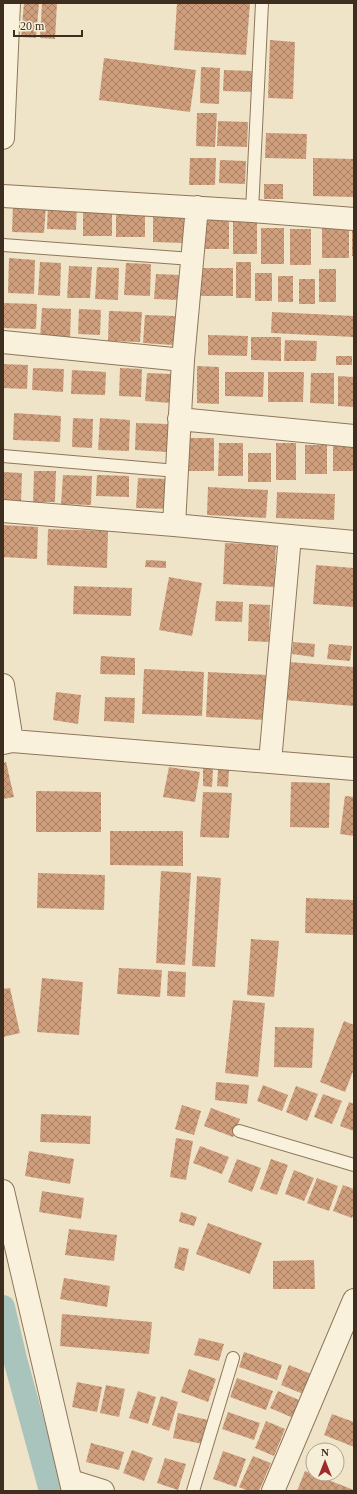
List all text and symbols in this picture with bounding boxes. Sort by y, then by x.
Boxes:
scale bar [14,12,82,38]
text: 20 m [20,19,45,33]
north arrow [305,1442,345,1482]
text: N [321,1446,329,1458]

